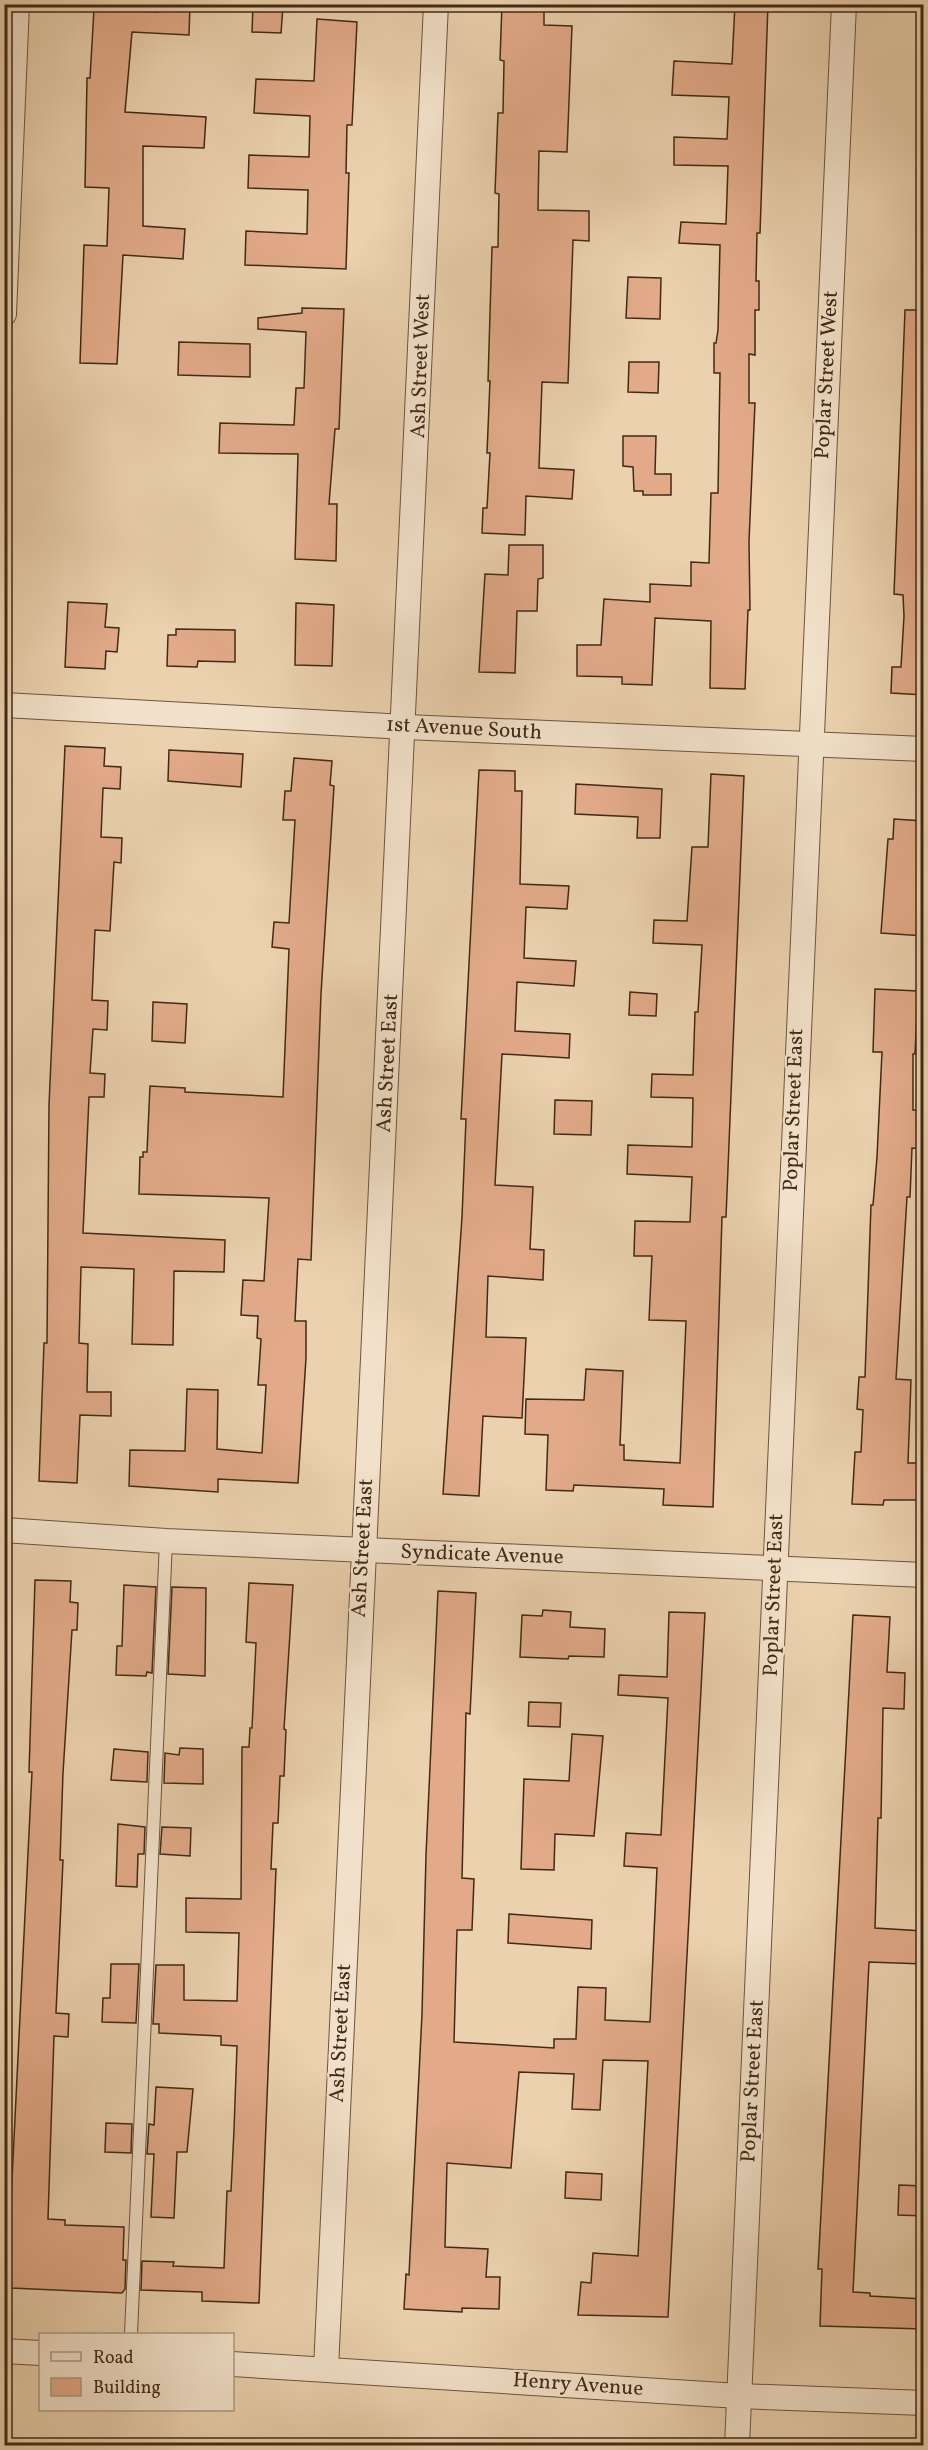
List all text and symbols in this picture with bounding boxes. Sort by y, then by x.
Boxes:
street label: Poplar Street West [808,290,846,460]
street label: Ash Street West [404,293,438,439]
street label: 1st Avenue South [385,710,543,748]
street label: Ash Street East [370,993,406,1133]
street label: Poplar Street East [777,1028,811,1192]
street label: Ash Street East [345,1478,381,1618]
street label: Poplar Street East [757,1513,791,1677]
street label: Syndicate Avenue [400,1538,564,1572]
street label: Ash Street East [323,1963,359,2103]
street label: Poplar Street East [734,1999,772,2163]
legend [39,2333,234,2411]
text: Road [93,2346,134,2371]
street label: Henry Avenue [512,2366,644,2404]
text: Building [93,2376,161,2401]

